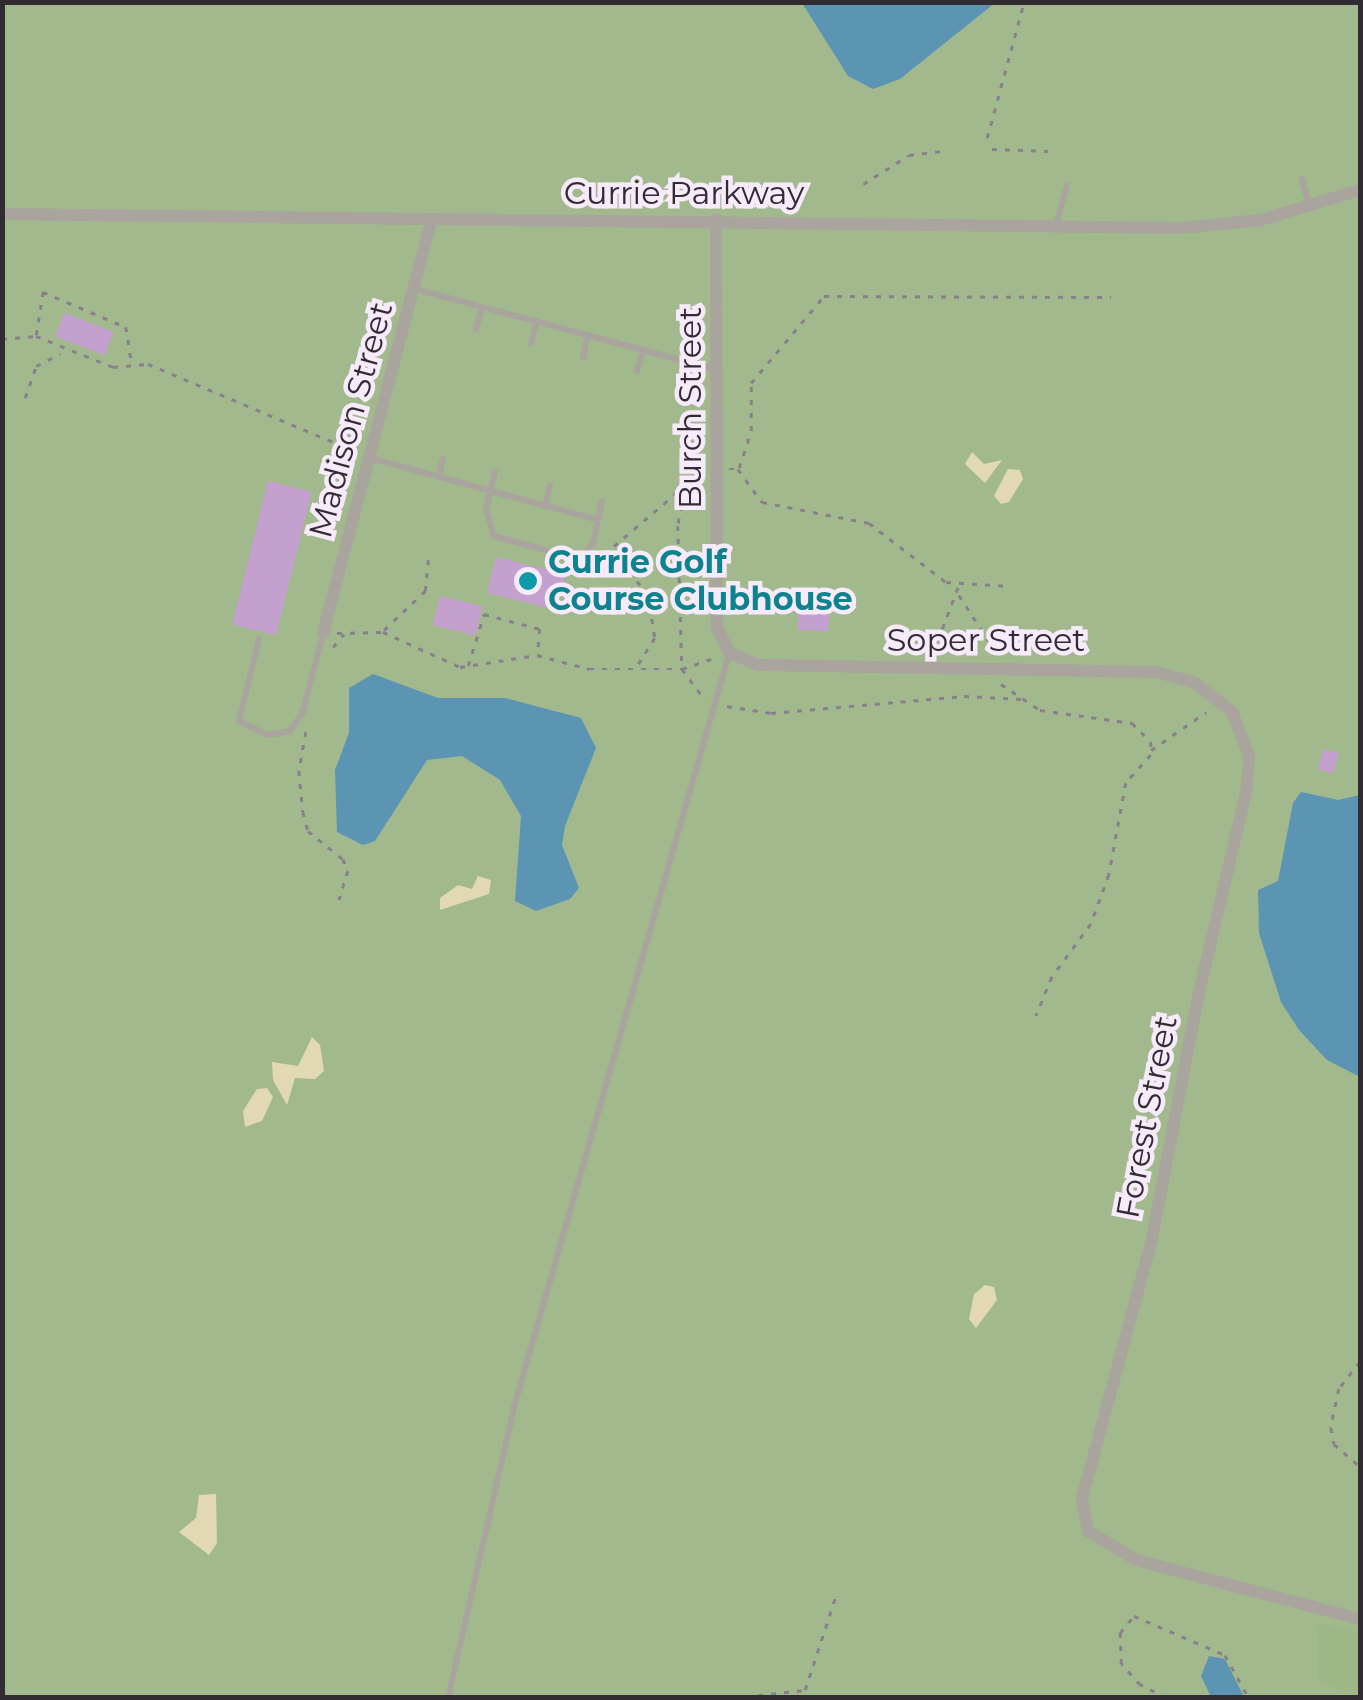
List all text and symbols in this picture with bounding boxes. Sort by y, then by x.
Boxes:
street label: Currie Parkway [564,174,804,212]
street label: Madison Street [301,298,401,542]
street label: Burch Street [671,307,709,509]
place label: Currie Golf Course Clubhouse [548,544,853,619]
marker: Currie Golf Course Clubhouse [517,570,539,592]
street label: Soper Street [887,621,1085,659]
street label: Forest Street [1109,1013,1185,1221]

